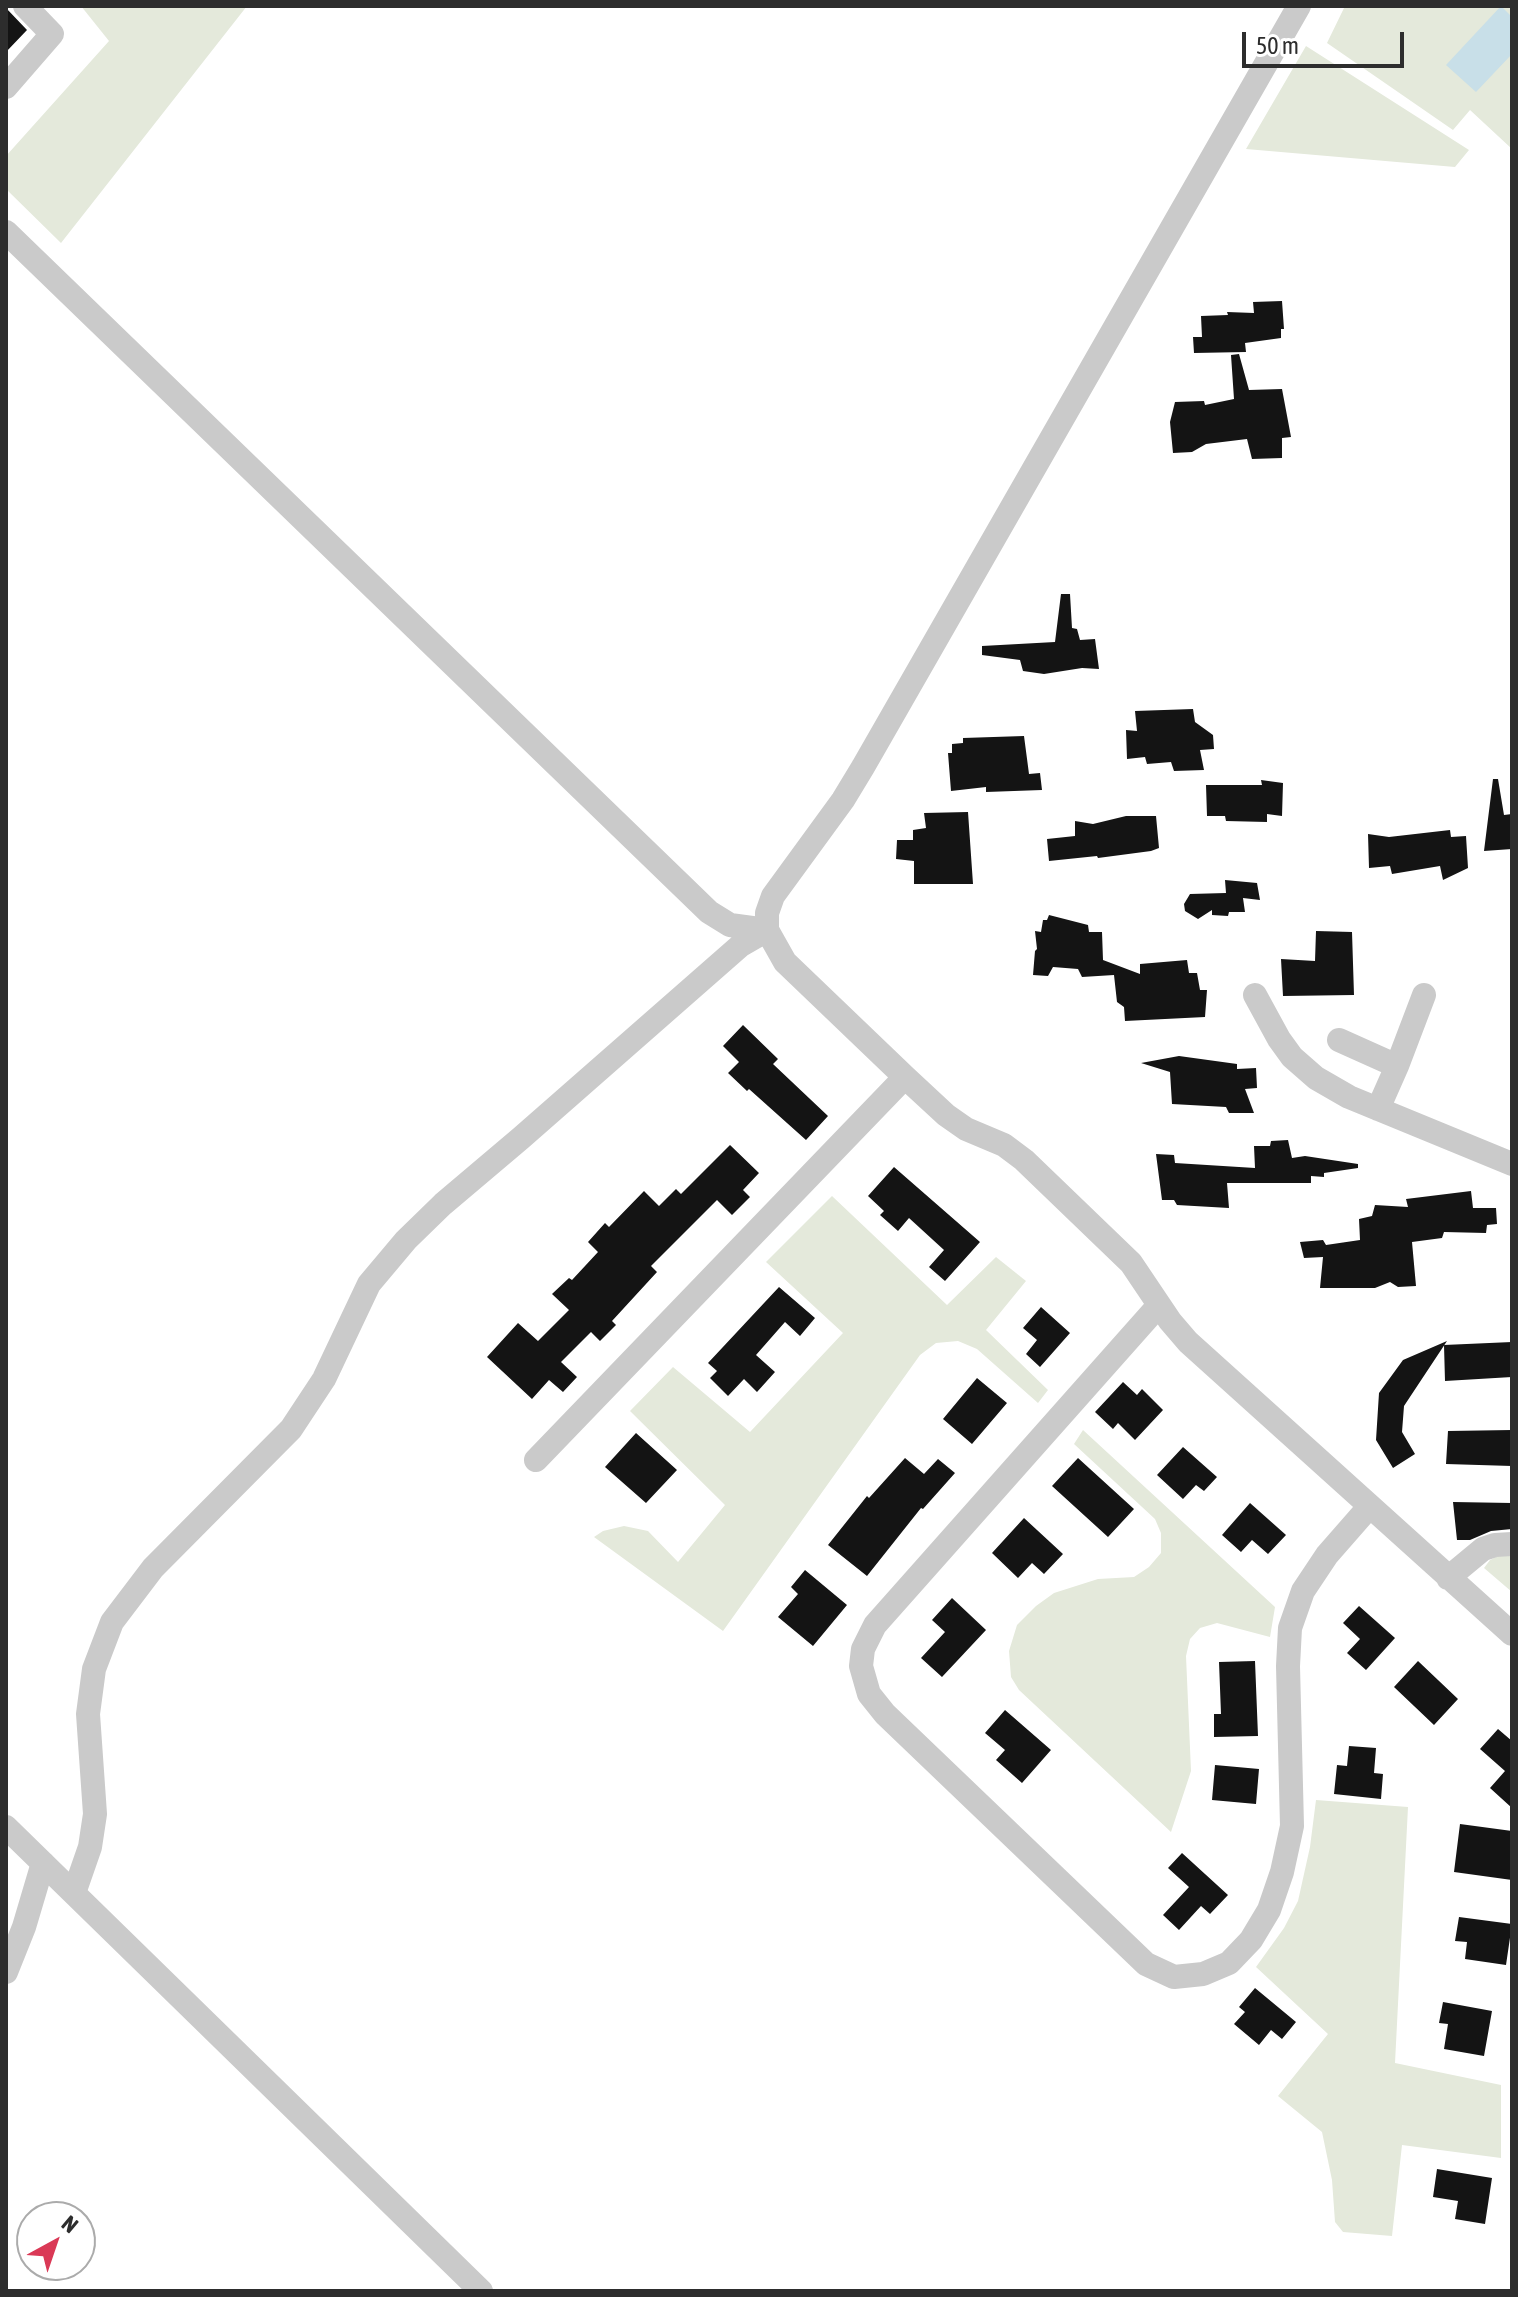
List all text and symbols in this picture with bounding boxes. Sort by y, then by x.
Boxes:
scale bar [1246,16,1408,66]
text: 50 m [1256,32,1299,59]
north arrow [16,2201,96,2281]
text: N [57,2210,83,2238]

